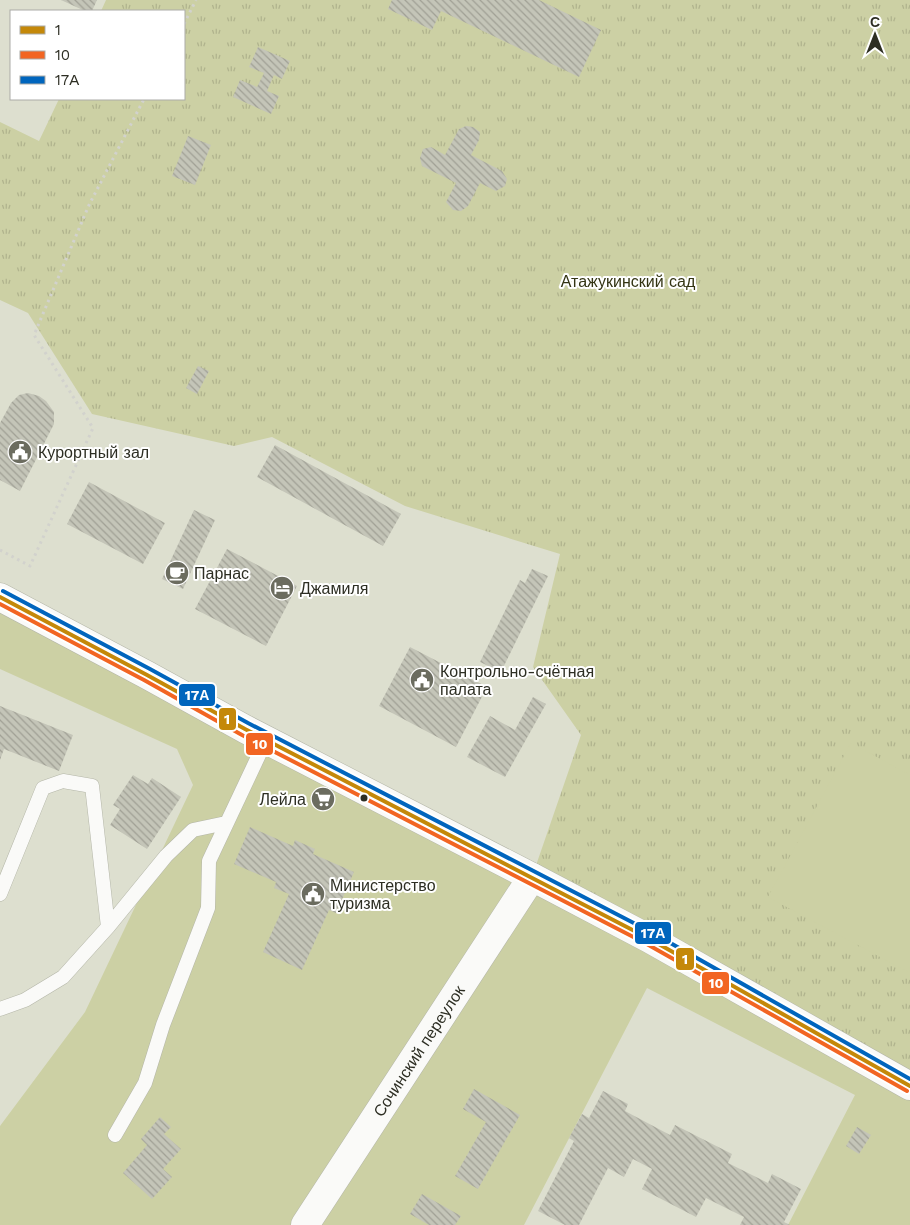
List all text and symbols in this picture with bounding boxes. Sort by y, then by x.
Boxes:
legend [10,10,185,100]
north arrow [850,10,900,60]
text: С [870,14,880,30]
text: 1 [55,21,61,39]
text: 10 [55,46,70,64]
text: 17А [55,71,79,89]
park label: Атажукинский сад [561,272,696,291]
public building icon: Курортный зал [7,439,33,465]
place label: Курортный зал [38,443,149,462]
cafe icon: Парнас [164,560,190,586]
place label: Парнас [194,564,249,583]
hotel icon: Джамиля [269,575,295,601]
place label: Джамиля [300,579,368,598]
place label: Контрольно-счётная палата [440,662,594,699]
public building icon: Контрольно-счётная палата [409,667,435,693]
line badge: 17А [178,683,216,707]
text: 17А [185,687,209,703]
line badge: 1 [218,707,237,731]
text: 1 [224,711,230,727]
line badge: 10 [245,732,274,756]
text: 10 [252,736,268,752]
supermarket icon: Лейла [310,786,336,812]
place label: Лейла [259,790,306,809]
unlabelled marker [359,793,369,803]
place label: Министерство туризма [330,876,436,913]
public building icon: Министерство туризма [300,881,326,907]
line badge: 17А [634,921,672,945]
text: 17А [641,925,665,941]
line badge: 1 [675,947,695,971]
text: 1 [682,951,688,967]
line badge: 10 [701,971,730,995]
text: 10 [708,975,724,991]
street label: Сочинский переулок [369,981,469,1120]

